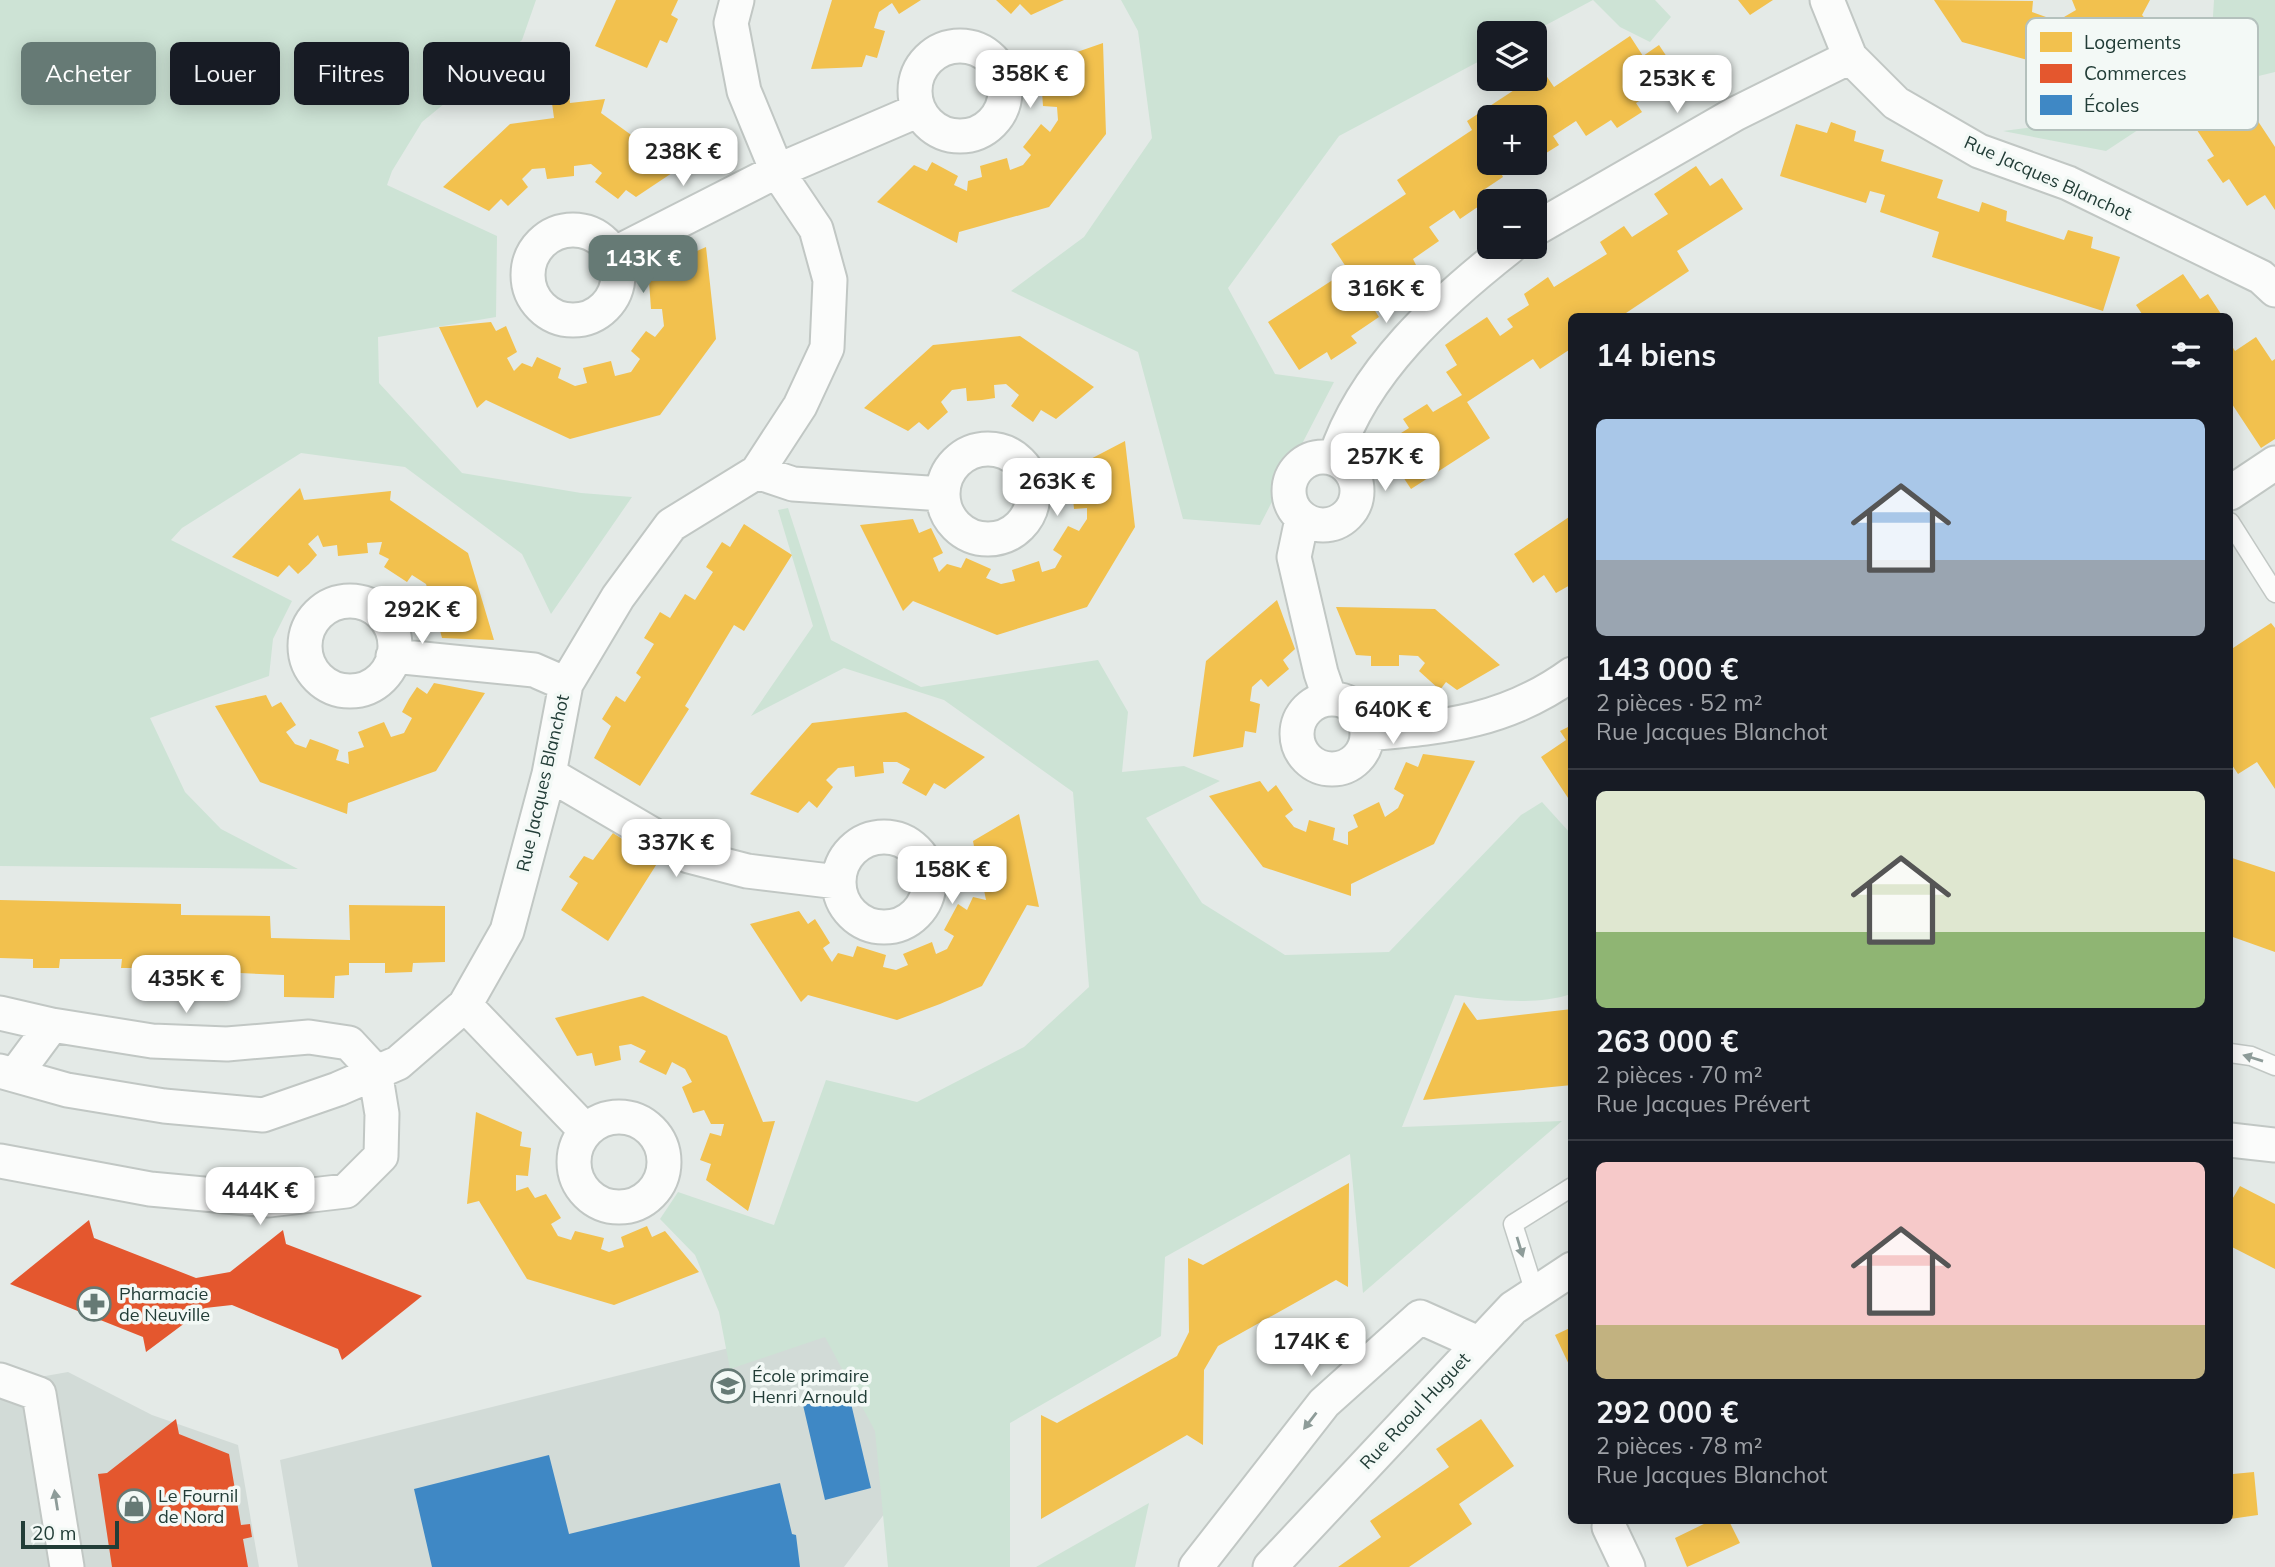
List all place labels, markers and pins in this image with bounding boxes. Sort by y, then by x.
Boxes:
pin: 358K € [973,50,1087,110]
pin: 253K € [1620,55,1734,115]
pin: 238K € [626,128,740,188]
pin: 143K € [586,236,700,295]
pin: 316K € [1329,266,1443,325]
pin: 257K € [1328,434,1442,493]
pin: 263K € [1000,458,1114,518]
pin: 292K € [365,586,479,646]
pin: 640K € [1336,686,1450,746]
pin: 337K € [619,820,733,879]
pin: 158K € [895,846,1009,906]
pin: 435K € [129,956,243,1015]
pin: 444K € [203,1168,317,1227]
place label: Pharmacie de Neuville [119,1282,210,1326]
pharmacy icon: Pharmacie de Neuville [75,1285,113,1323]
pin: 174K € [1254,1318,1368,1378]
place label: École primaire Henri Arnould [752,1364,869,1408]
school or university icon: École primaire Henri Arnould [709,1367,747,1405]
place label: Le Fournil de Nord [158,1484,238,1528]
shop icon: Le Fournil de Nord [115,1487,153,1525]

